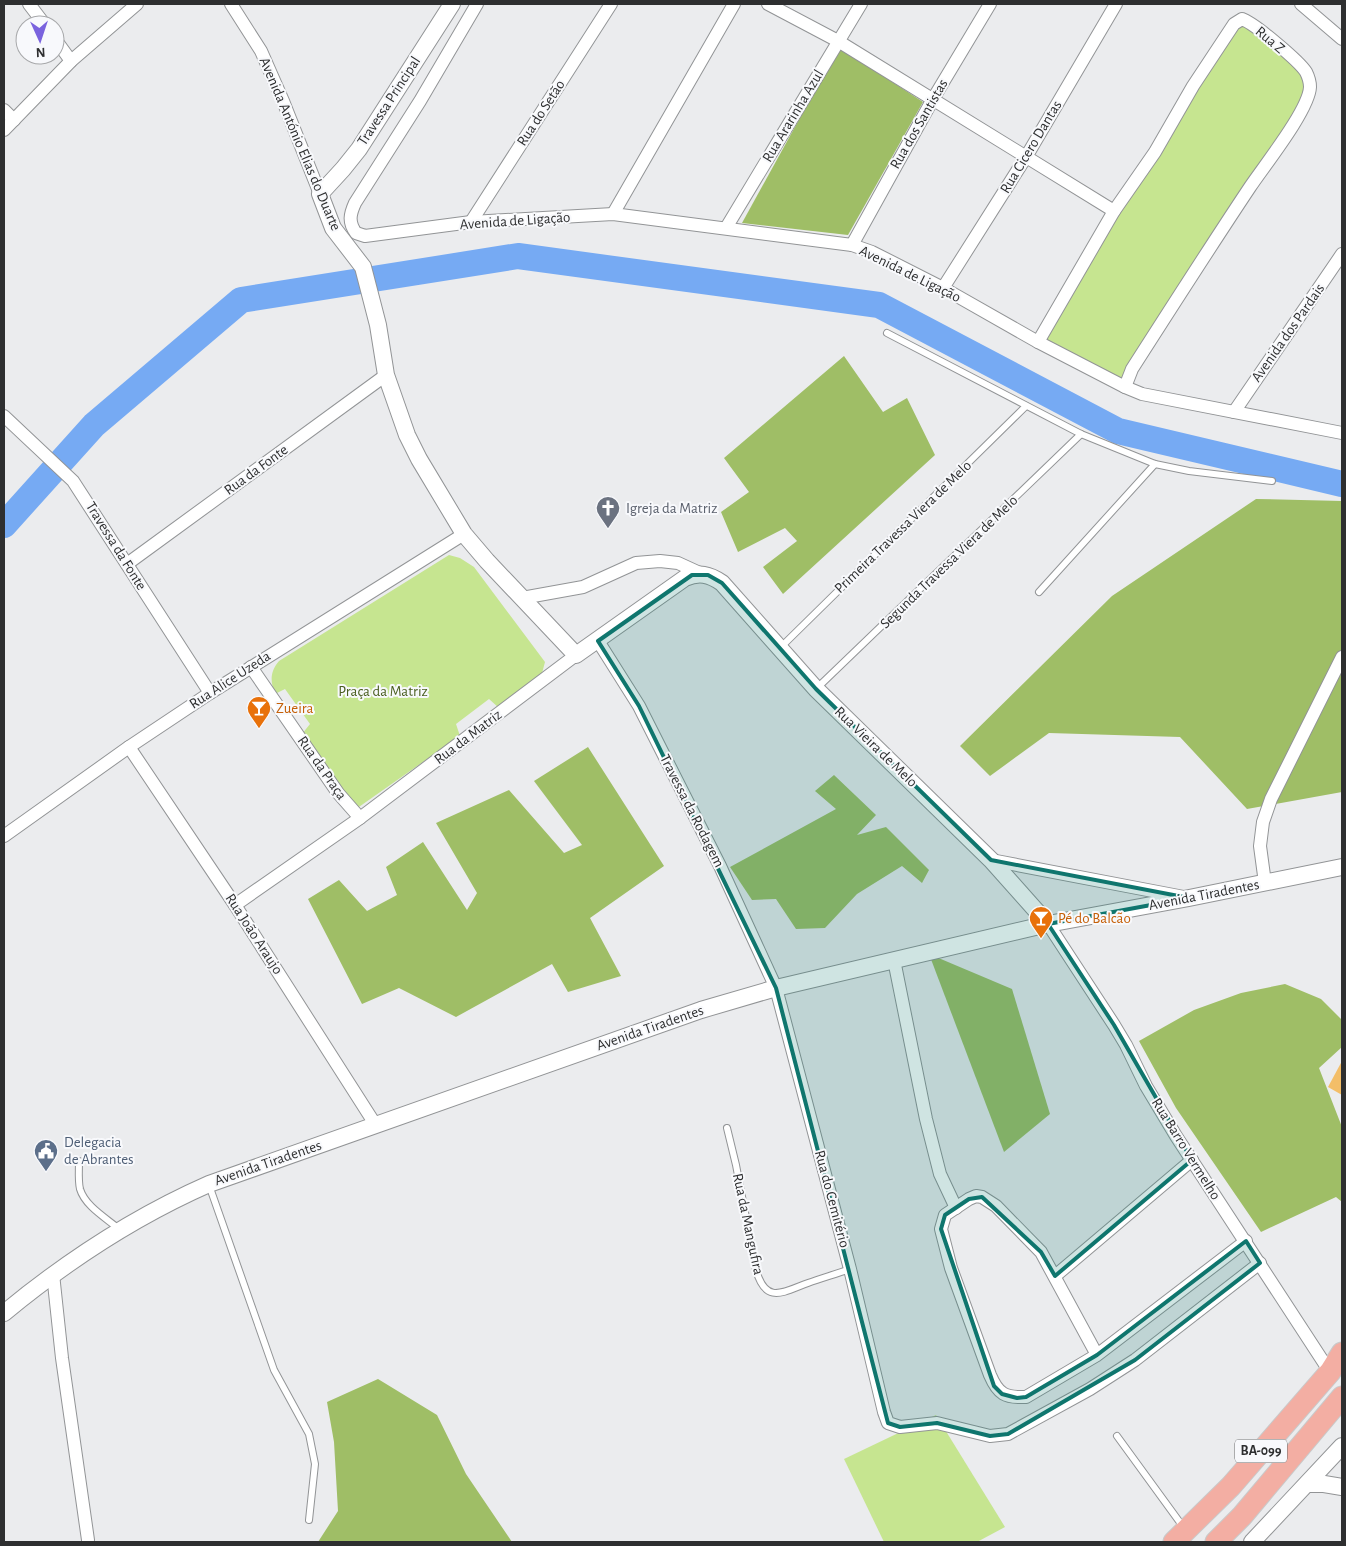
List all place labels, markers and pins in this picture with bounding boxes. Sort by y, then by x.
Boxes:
church icon: Igreja da Matriz [595,495,621,529]
place label: Igreja da Matriz [626,501,717,516]
bar icon: Zueira [246,695,272,729]
place label: Zueira [276,701,314,716]
bar icon: Pé do Balcão [1028,905,1054,939]
place label: Pé do Balcão [1058,911,1131,926]
place label: Delegacia de Abrantes [64,1135,134,1167]
public building icon: Delegacia de Abrantes [33,1138,59,1172]

